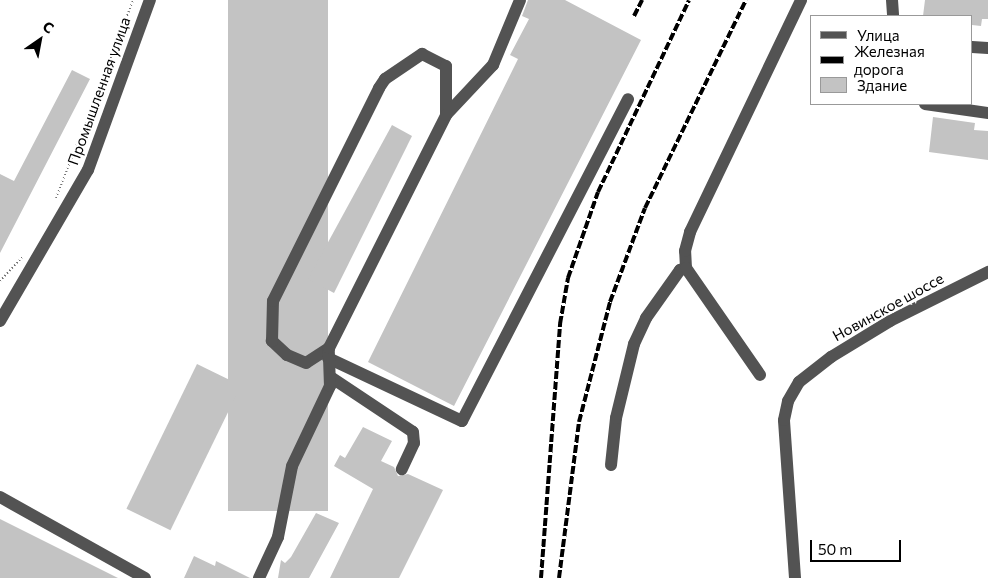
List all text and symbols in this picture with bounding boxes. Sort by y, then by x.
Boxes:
north arrow [15,15,65,65]
street label: Промышленная улица [64,15,134,167]
legend [810,15,973,105]
text: С [40,17,57,37]
text: Улица [857,26,899,44]
text: Железная дорога [854,42,925,78]
text: Здание [857,76,907,94]
street label: Новинское шоссе [829,269,947,345]
scale bar [813,530,904,562]
text: 50 m [818,540,852,558]

